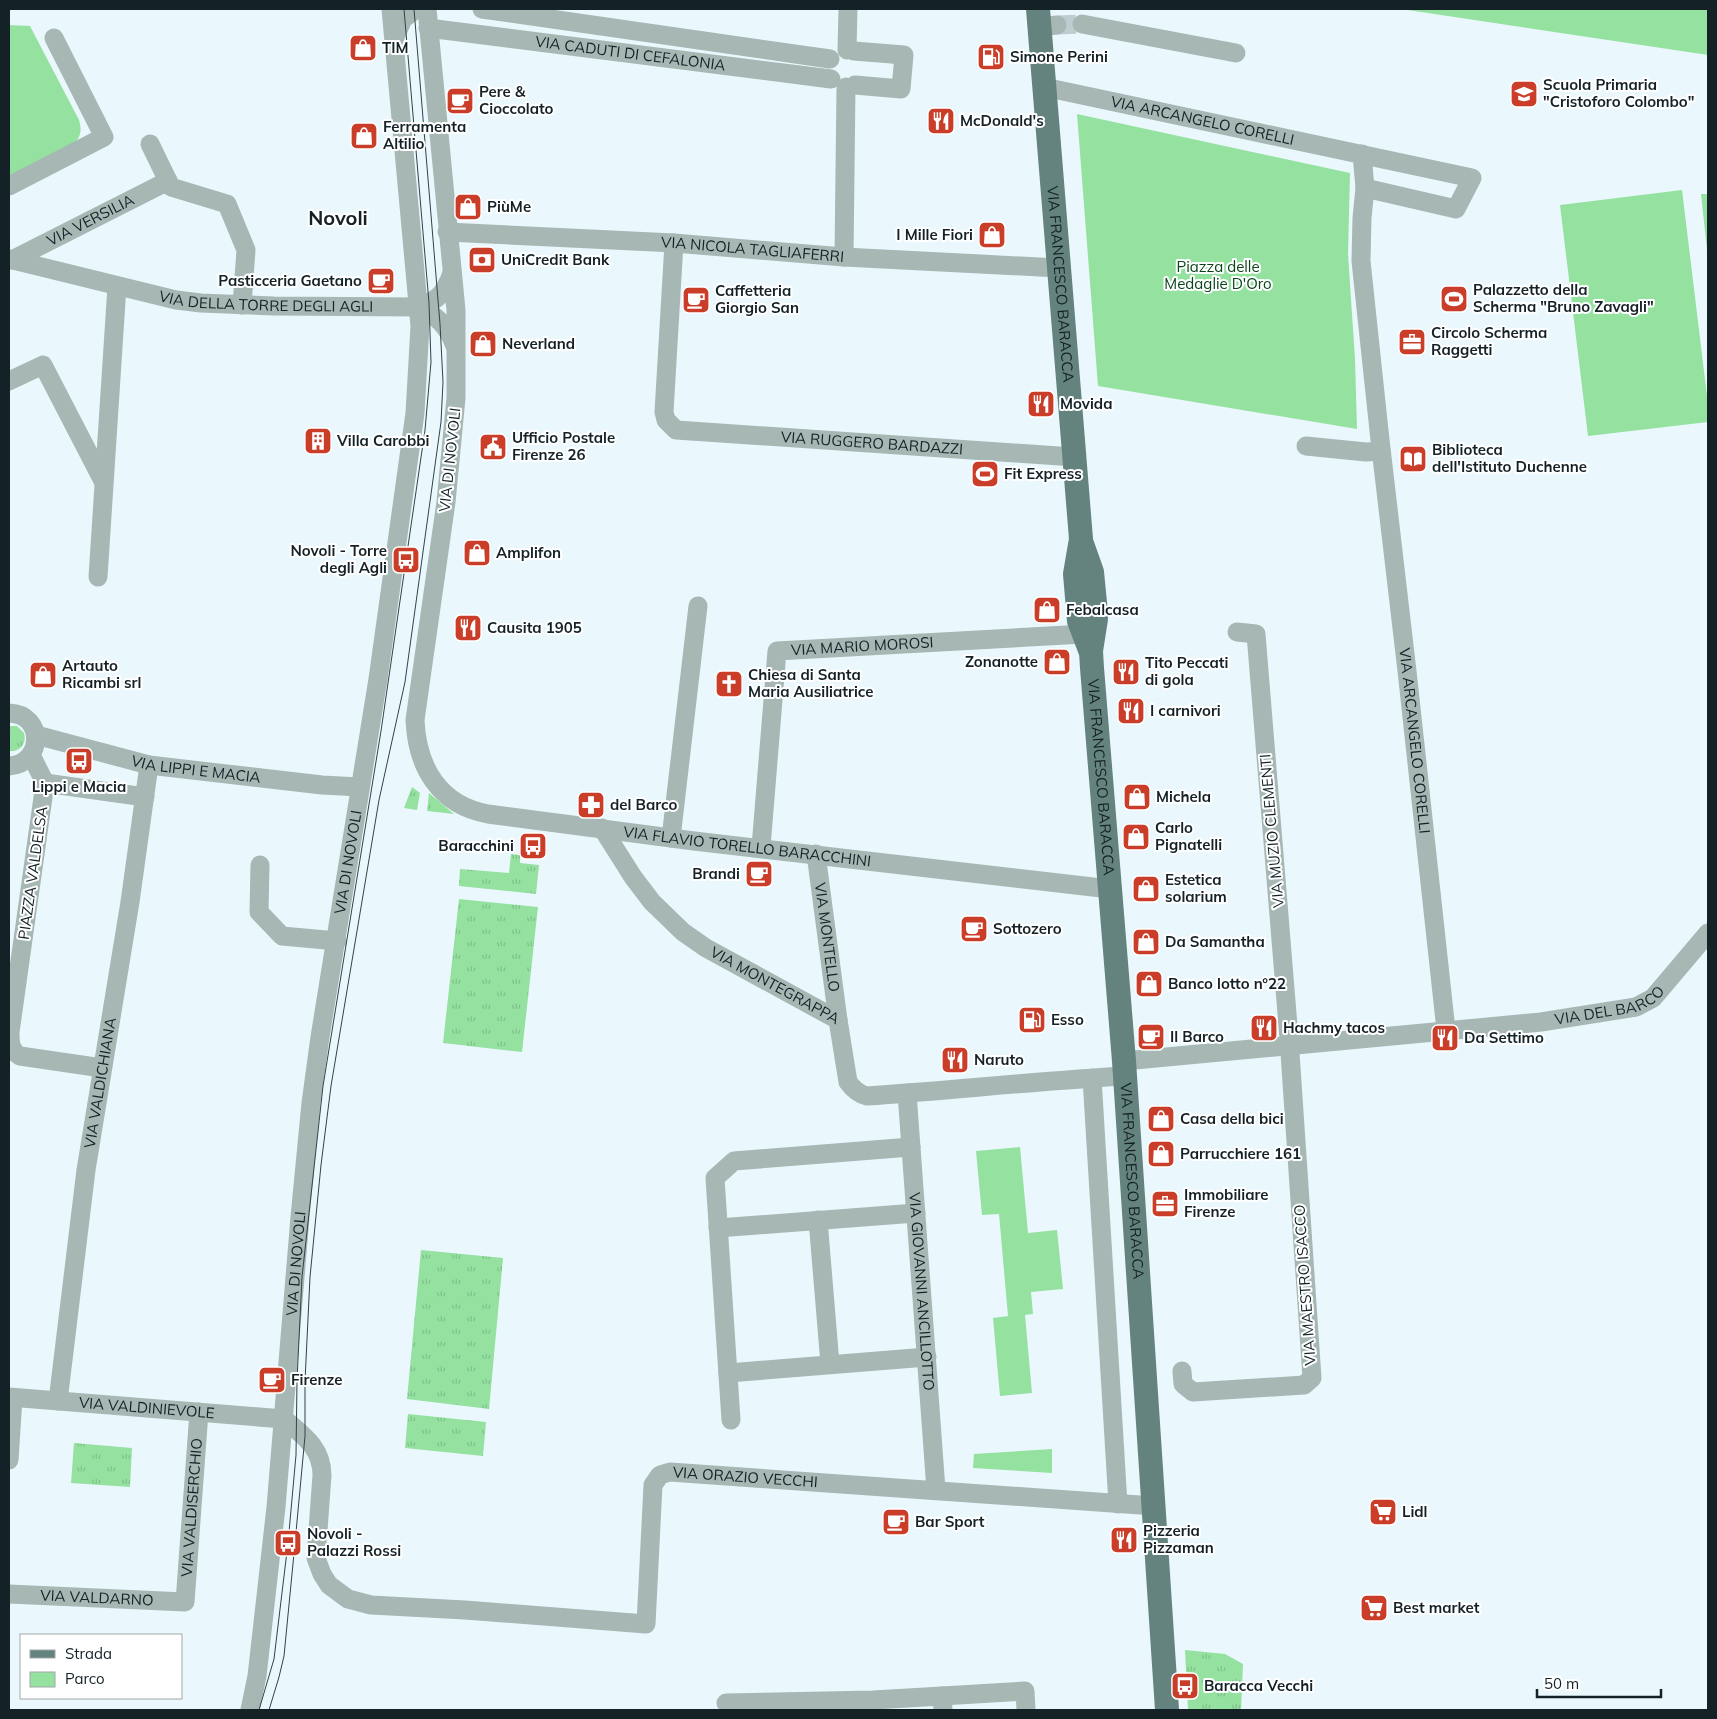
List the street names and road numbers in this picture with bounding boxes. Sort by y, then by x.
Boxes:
street label: VIA CADUTI DI CEFALONIA [534,32,727,75]
street label: VIA ARCANGELO CORELLI [1109,91,1296,149]
street label: VIA FRANCESCO BARACCA [1043,185,1078,383]
street label: VIA VERSILIA [43,190,137,250]
street label: VIA NICOLA TAGLIAFERRI [661,232,845,266]
street label: VIA DELLA TORRE DEGLI AGLI [157,286,373,316]
street label: VIA DI NOVOLI [435,407,464,513]
street label: VIA RUGGERO BARDAZZI [780,427,964,458]
street label: VIA MARIO MOROSI [790,632,934,659]
street label: VIA ARCANGELO CORELLI [1395,647,1435,835]
street label: VIA FRANCESCO BARACCA [1084,678,1119,876]
street label: VIA LIPPI E MACIA [129,751,262,787]
street label: VIA MUZIO CLEMENTI [1255,753,1288,909]
street label: PIAZZA VALDELSA [14,805,51,941]
street label: VIA DI NOVOLI [330,809,366,915]
street label: VIA FLAVIO TORELLO BARACCHINI [622,822,872,870]
street label: VIA MONTELLO [811,881,844,993]
street label: VIA MONTEGRAPPA [707,942,843,1028]
street label: VIA DEL BARCO [1553,982,1668,1029]
street label: VIA VALDICHIANA [80,1016,120,1150]
street label: VIA FRANCESCO BARACCA [1116,1082,1148,1280]
street label: VIA GIOVANNI ANCILLOTTO [905,1192,939,1391]
street label: VIA MAESTRO ISACCO [1289,1204,1320,1366]
street label: VIA DI NOVOLI [282,1210,310,1317]
street label: VIA VALDINIEVOLE [78,1393,215,1422]
street label: VIA VALDISERCHIO [177,1437,206,1577]
street label: VIA ORAZIO VECCHI [672,1462,818,1491]
street label: VIA VALDARNO [40,1585,154,1610]

